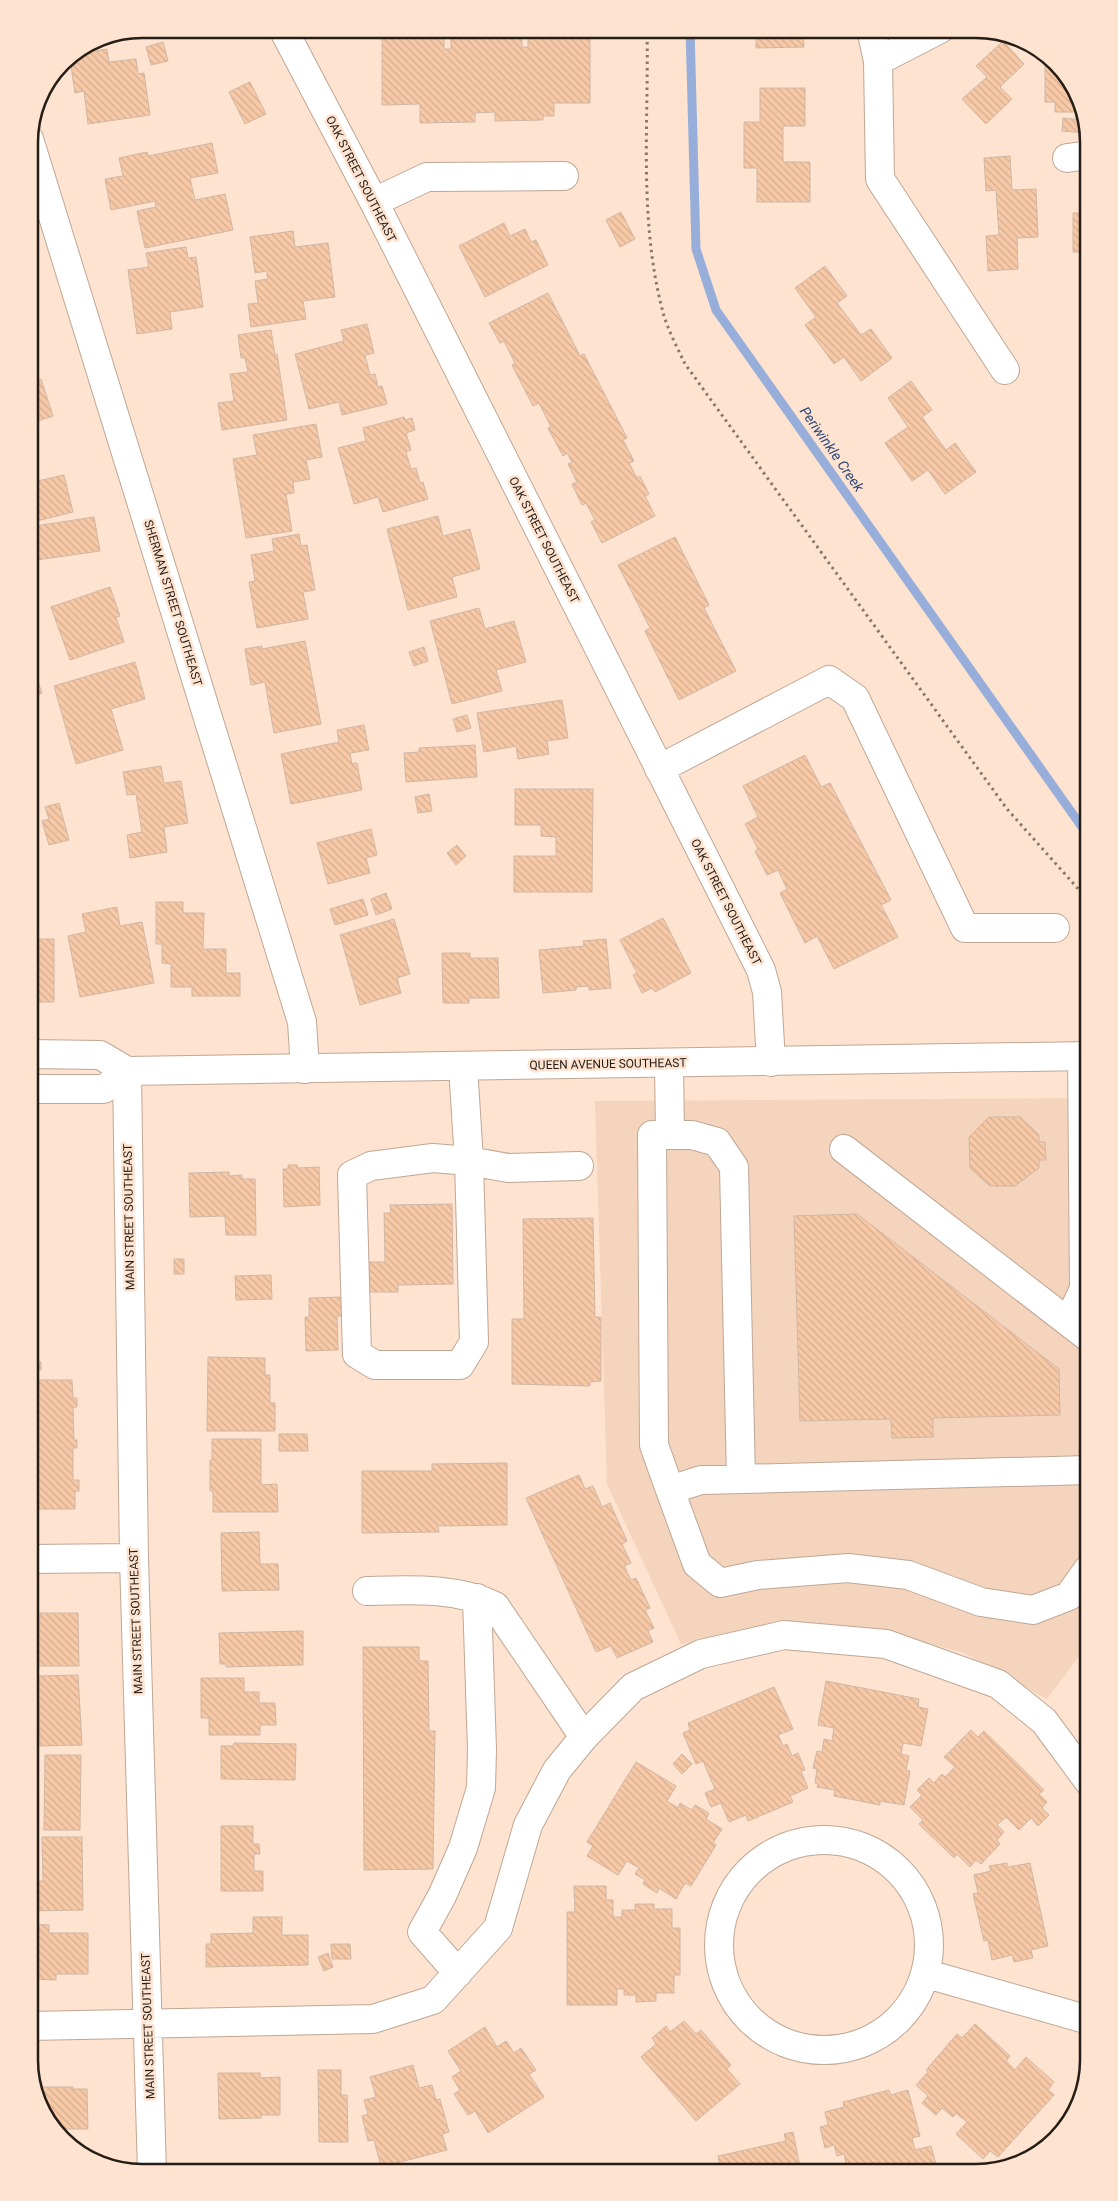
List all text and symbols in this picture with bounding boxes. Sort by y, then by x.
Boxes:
street label: OAK STREET SOUTHEAST [323,114,399,244]
water label: Periwinkle Creek [797,403,868,495]
street label: OAK STREET SOUTHEAST [506,475,582,605]
street label: SHERMAN STREET SOUTHEAST [141,518,205,688]
street label: OAK STREET SOUTHEAST [688,837,764,967]
street label: QUEEN AVENUE SOUTHEAST [529,1056,687,1072]
street label: MAIN STREET SOUTHEAST [121,1144,137,1290]
street label: MAIN STREET SOUTHEAST [126,1548,146,1694]
street label: MAIN STREET SOUTHEAST [138,1953,158,2099]

